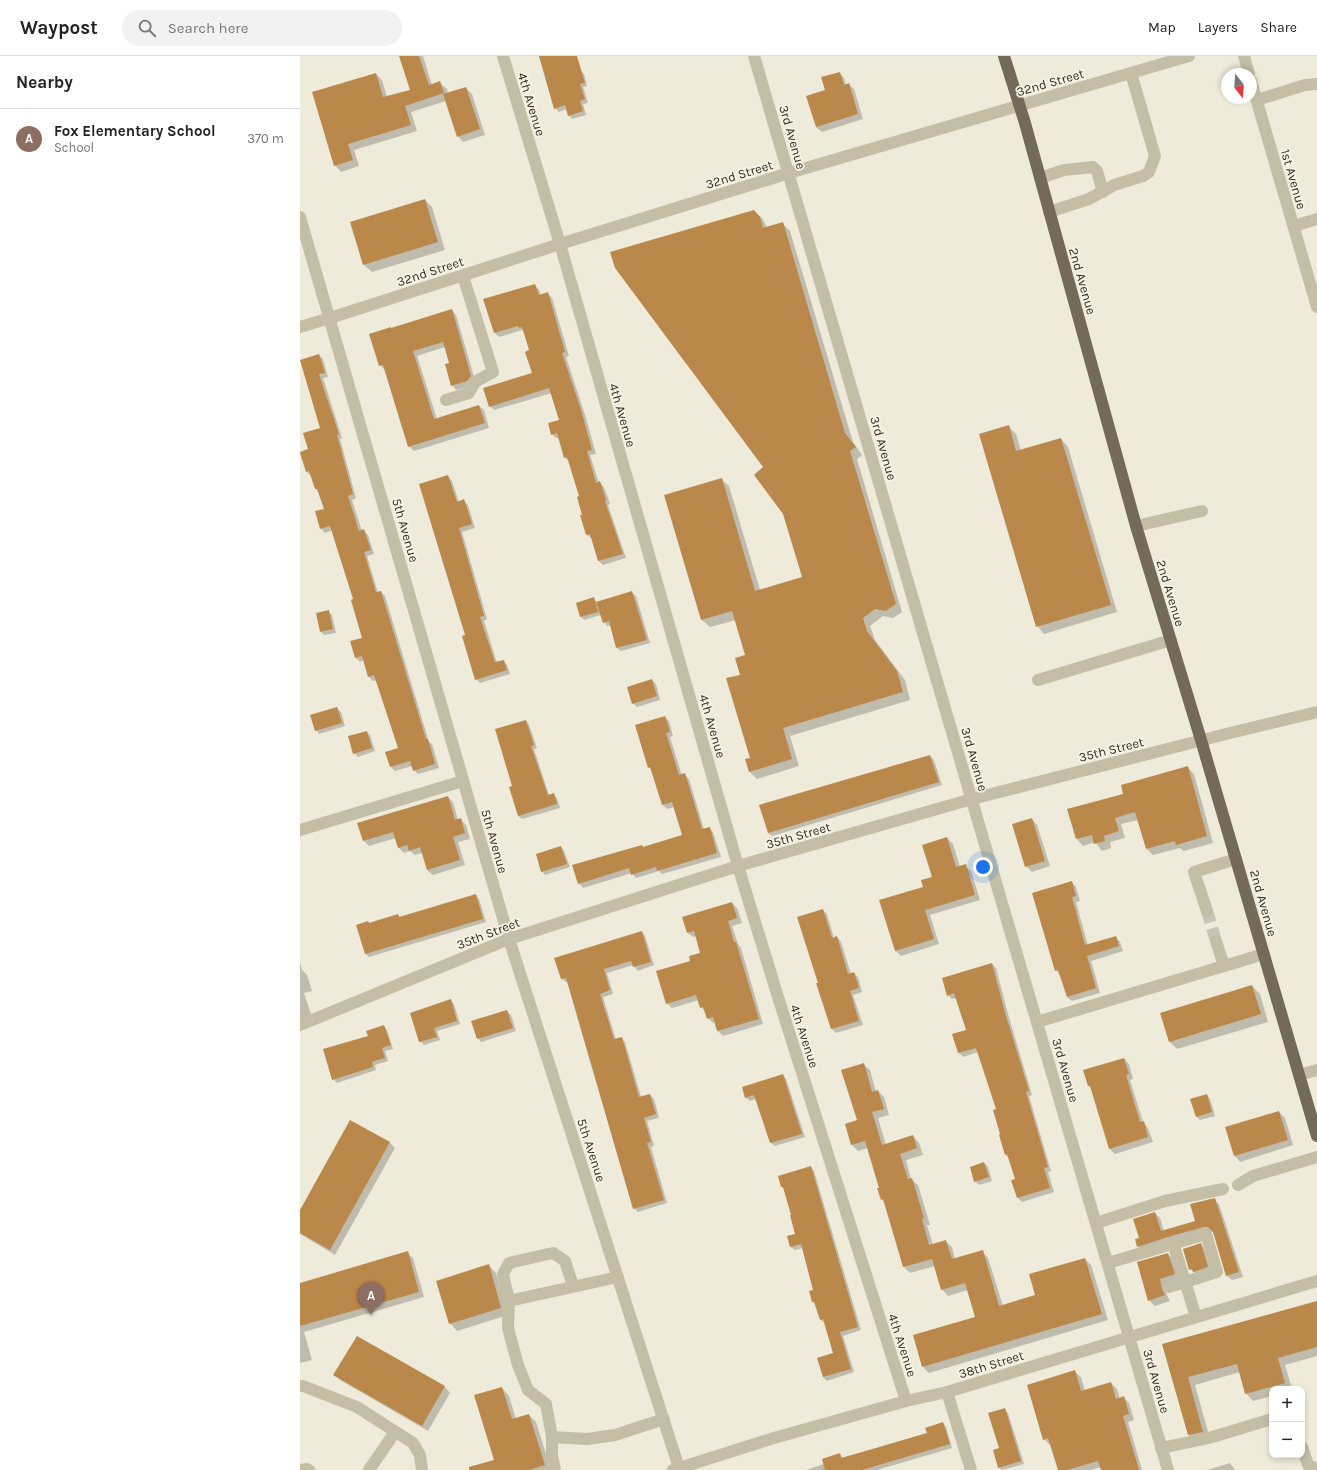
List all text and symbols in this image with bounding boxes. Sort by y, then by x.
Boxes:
search box [122,10,402,46]
text: Waypost [20,17,98,39]
icon: search [136,17,158,39]
text: Search here [168,19,248,37]
text: Map [1148,19,1176,36]
text: Layers [1198,19,1238,36]
text: Share [1260,19,1297,36]
street label: 32nd Street [1015,66,1086,99]
north arrow [1221,68,1257,104]
street label: 4th Avenue [515,70,548,138]
text: Nearby [16,72,73,92]
street label: 3rd Avenue [776,103,809,171]
text: Fox Elementary School [54,122,215,140]
text: A [25,131,33,146]
text: 370 m [247,131,284,146]
text: School [54,140,94,155]
street label: 1st Avenue [1278,147,1309,211]
street label: 32nd Street [704,157,775,192]
street label: 2nd Avenue [1066,246,1099,317]
street label: 32nd Street [395,254,466,289]
street label: 4th Avenue [606,381,639,449]
street label: 3rd Avenue [867,414,900,482]
street label: 5th Avenue [389,496,422,564]
street label: 2nd Avenue [1153,558,1188,629]
street label: 4th Avenue [696,692,729,760]
street label: 3rd Avenue [958,725,991,793]
street label: 35th Street [1077,734,1145,765]
street label: 5th Avenue [478,807,511,875]
street label: 35th Street [764,819,832,852]
your location [973,857,993,877]
street label: 2nd Avenue [1247,868,1280,939]
street label: 35th Street [454,915,522,952]
street label: 4th Avenue [787,1003,822,1070]
street label: 3rd Avenue [1049,1036,1082,1104]
street label: 5th Avenue [574,1116,609,1184]
pin: A [358,1282,384,1315]
street label: 4th Avenue [885,1312,920,1379]
street label: 38th Street [957,1347,1026,1381]
street label: 3rd Avenue [1140,1347,1173,1415]
map controls [1269,1386,1305,1458]
button: + [1269,1386,1305,1422]
button: − [1269,1422,1305,1458]

